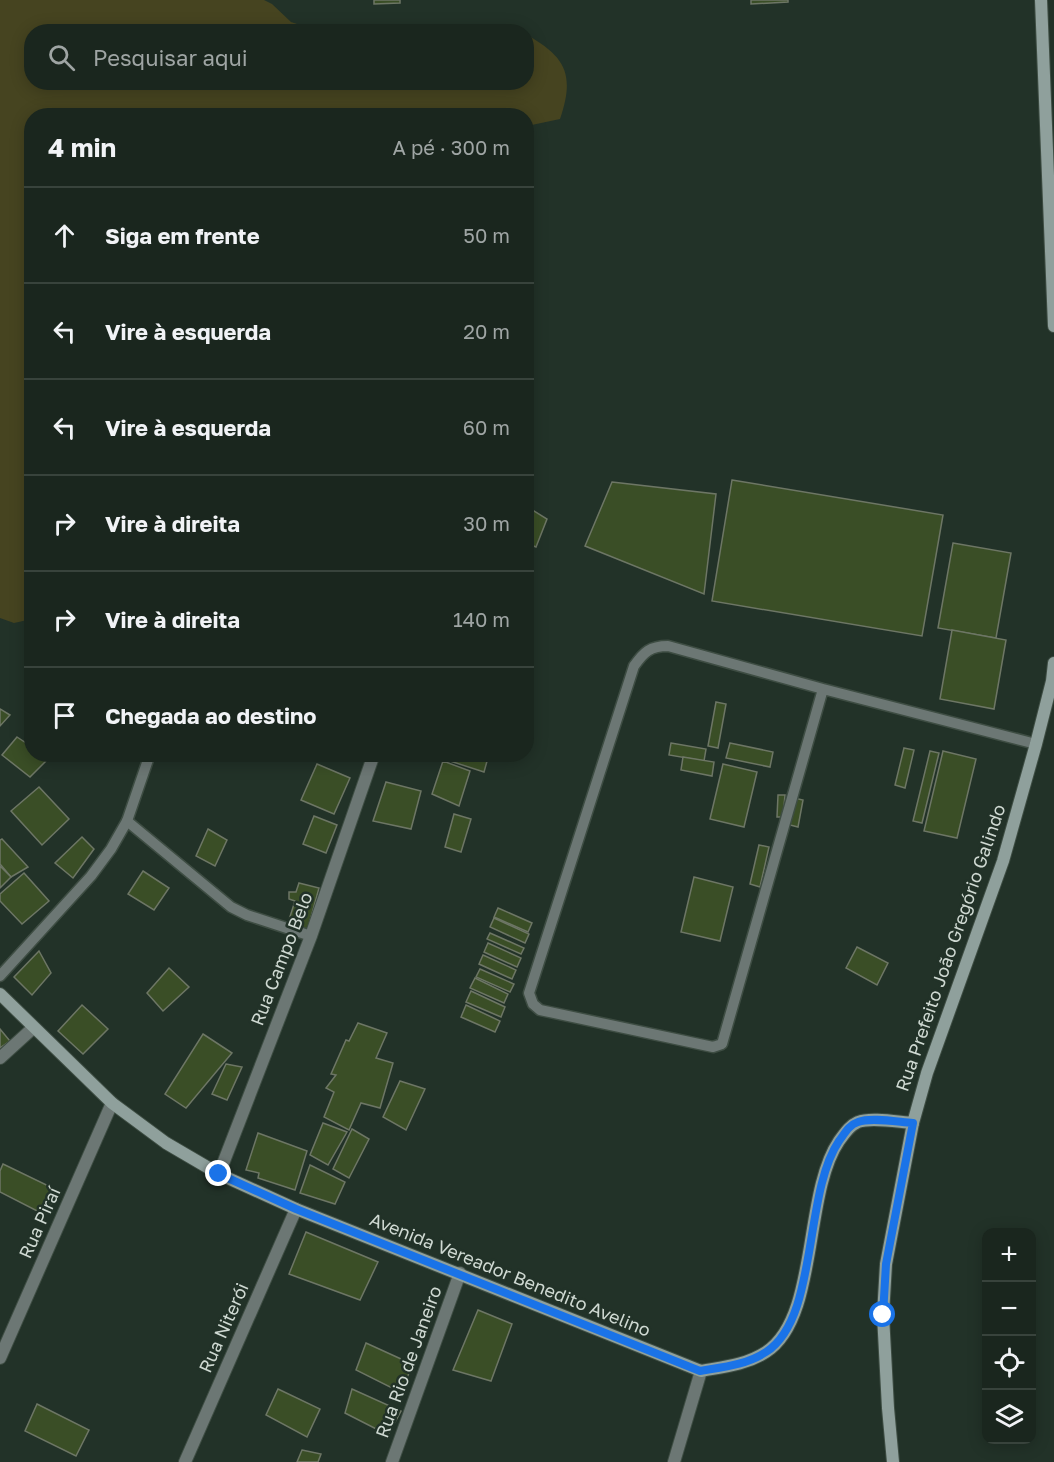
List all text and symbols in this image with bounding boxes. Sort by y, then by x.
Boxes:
search box [24,24,534,90]
icon: search [45,41,78,74]
text: Pesquisar aqui [93,44,248,71]
text: 4 min [48,132,116,163]
text: A pé · 300 m [393,135,510,159]
icon: ahead [48,219,81,252]
text: Siga em frente [105,222,260,249]
text: 50 m [463,223,510,247]
icon: left [48,315,81,348]
text: Vire à esquerda [105,318,271,345]
text: 20 m [463,319,510,343]
icon: left [48,411,81,444]
text: Vire à esquerda [105,414,271,441]
text: 60 m [463,415,510,439]
icon: right [48,507,81,540]
text: Vire à direita [105,510,240,537]
text: 30 m [463,511,510,535]
icon: right [48,603,81,636]
text: Vire à direita [105,606,240,633]
text: 140 m [453,607,510,631]
icon: arrive [48,699,81,732]
text: Chegada ao destino [105,702,317,729]
street label: Rua Prefeito João Gregório Galindo [890,801,1010,1094]
street label: Rua Campo Belo [246,889,317,1028]
route end [205,1160,231,1186]
street label: Rua Piraí [14,1182,65,1262]
street label: Avenida Vereador Benedito Avelino [367,1207,654,1341]
map controls [982,1228,1036,1444]
button: + [982,1228,1036,1282]
street label: Rua Niterói [194,1279,253,1376]
button: − [982,1282,1036,1336]
street label: Rua Rio de Janeiro [370,1283,446,1441]
route start [869,1301,895,1327]
button: locate [982,1336,1036,1390]
button: layers [982,1390,1036,1444]

